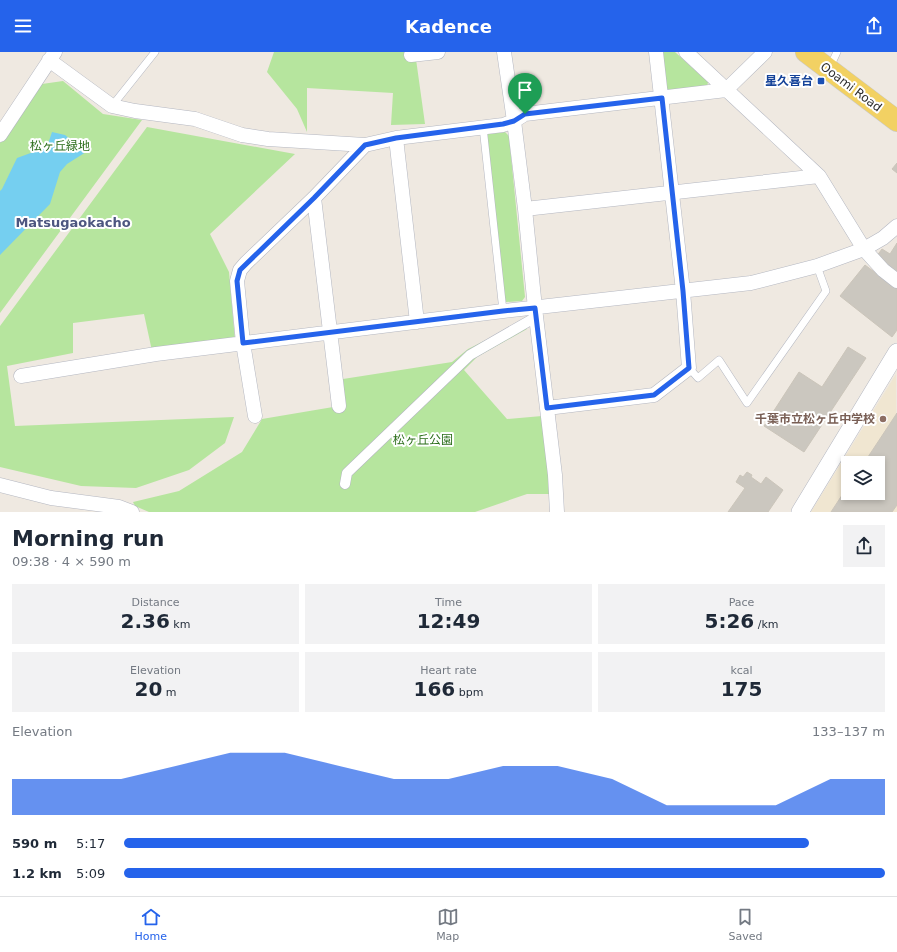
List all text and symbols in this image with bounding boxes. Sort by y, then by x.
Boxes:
icon: menu [12,15,34,37]
icon: share [863,15,885,37]
text: Kadence [405,16,492,37]
street label: Ooami Road [818,59,884,115]
pin [508,73,542,114]
place label: 星久喜台 [765,74,813,88]
marker: 星久喜台 [816,76,826,86]
icon: arrive [514,79,536,101]
park label: 松ヶ丘緑地 [30,139,90,153]
district label: Matsugaokacho [15,215,131,230]
place label: 千葉市立松ヶ丘中学校 [755,412,875,426]
marker: 千葉市立松ヶ丘中学校 [878,414,888,424]
park label: 松ヶ丘公園 [393,433,453,447]
map controls [841,456,885,500]
button: layers [841,456,885,500]
button: share [843,525,885,567]
text: Morning run [12,526,164,551]
text: 09:38 · 4 × 590 m [12,554,131,569]
text: Distance [131,596,180,609]
text: Time [435,596,462,609]
text: Pace [729,596,754,609]
text: 2.36 [121,609,170,633]
text: 12:49 [417,609,480,633]
text: 5:26 [704,609,754,633]
text: km [170,618,190,631]
text: /km [754,618,779,631]
text: Elevation [130,664,181,677]
text: Heart rate [420,664,477,677]
text: kcal [730,664,753,677]
text: 20 [134,677,162,701]
text: 166 [414,677,455,701]
text: 175 [721,677,762,701]
text: m [162,686,177,699]
text: bpm [455,686,483,699]
text: Elevation [12,724,72,739]
text: 133–137 m [812,724,885,739]
text: 590 m [12,836,57,851]
text: 5:17 [76,836,105,851]
text: 1.2 km [12,866,62,881]
text: 5:09 [76,866,105,881]
tab: Home [135,906,167,943]
tab: Map [436,906,459,943]
tab: Saved [728,906,762,943]

